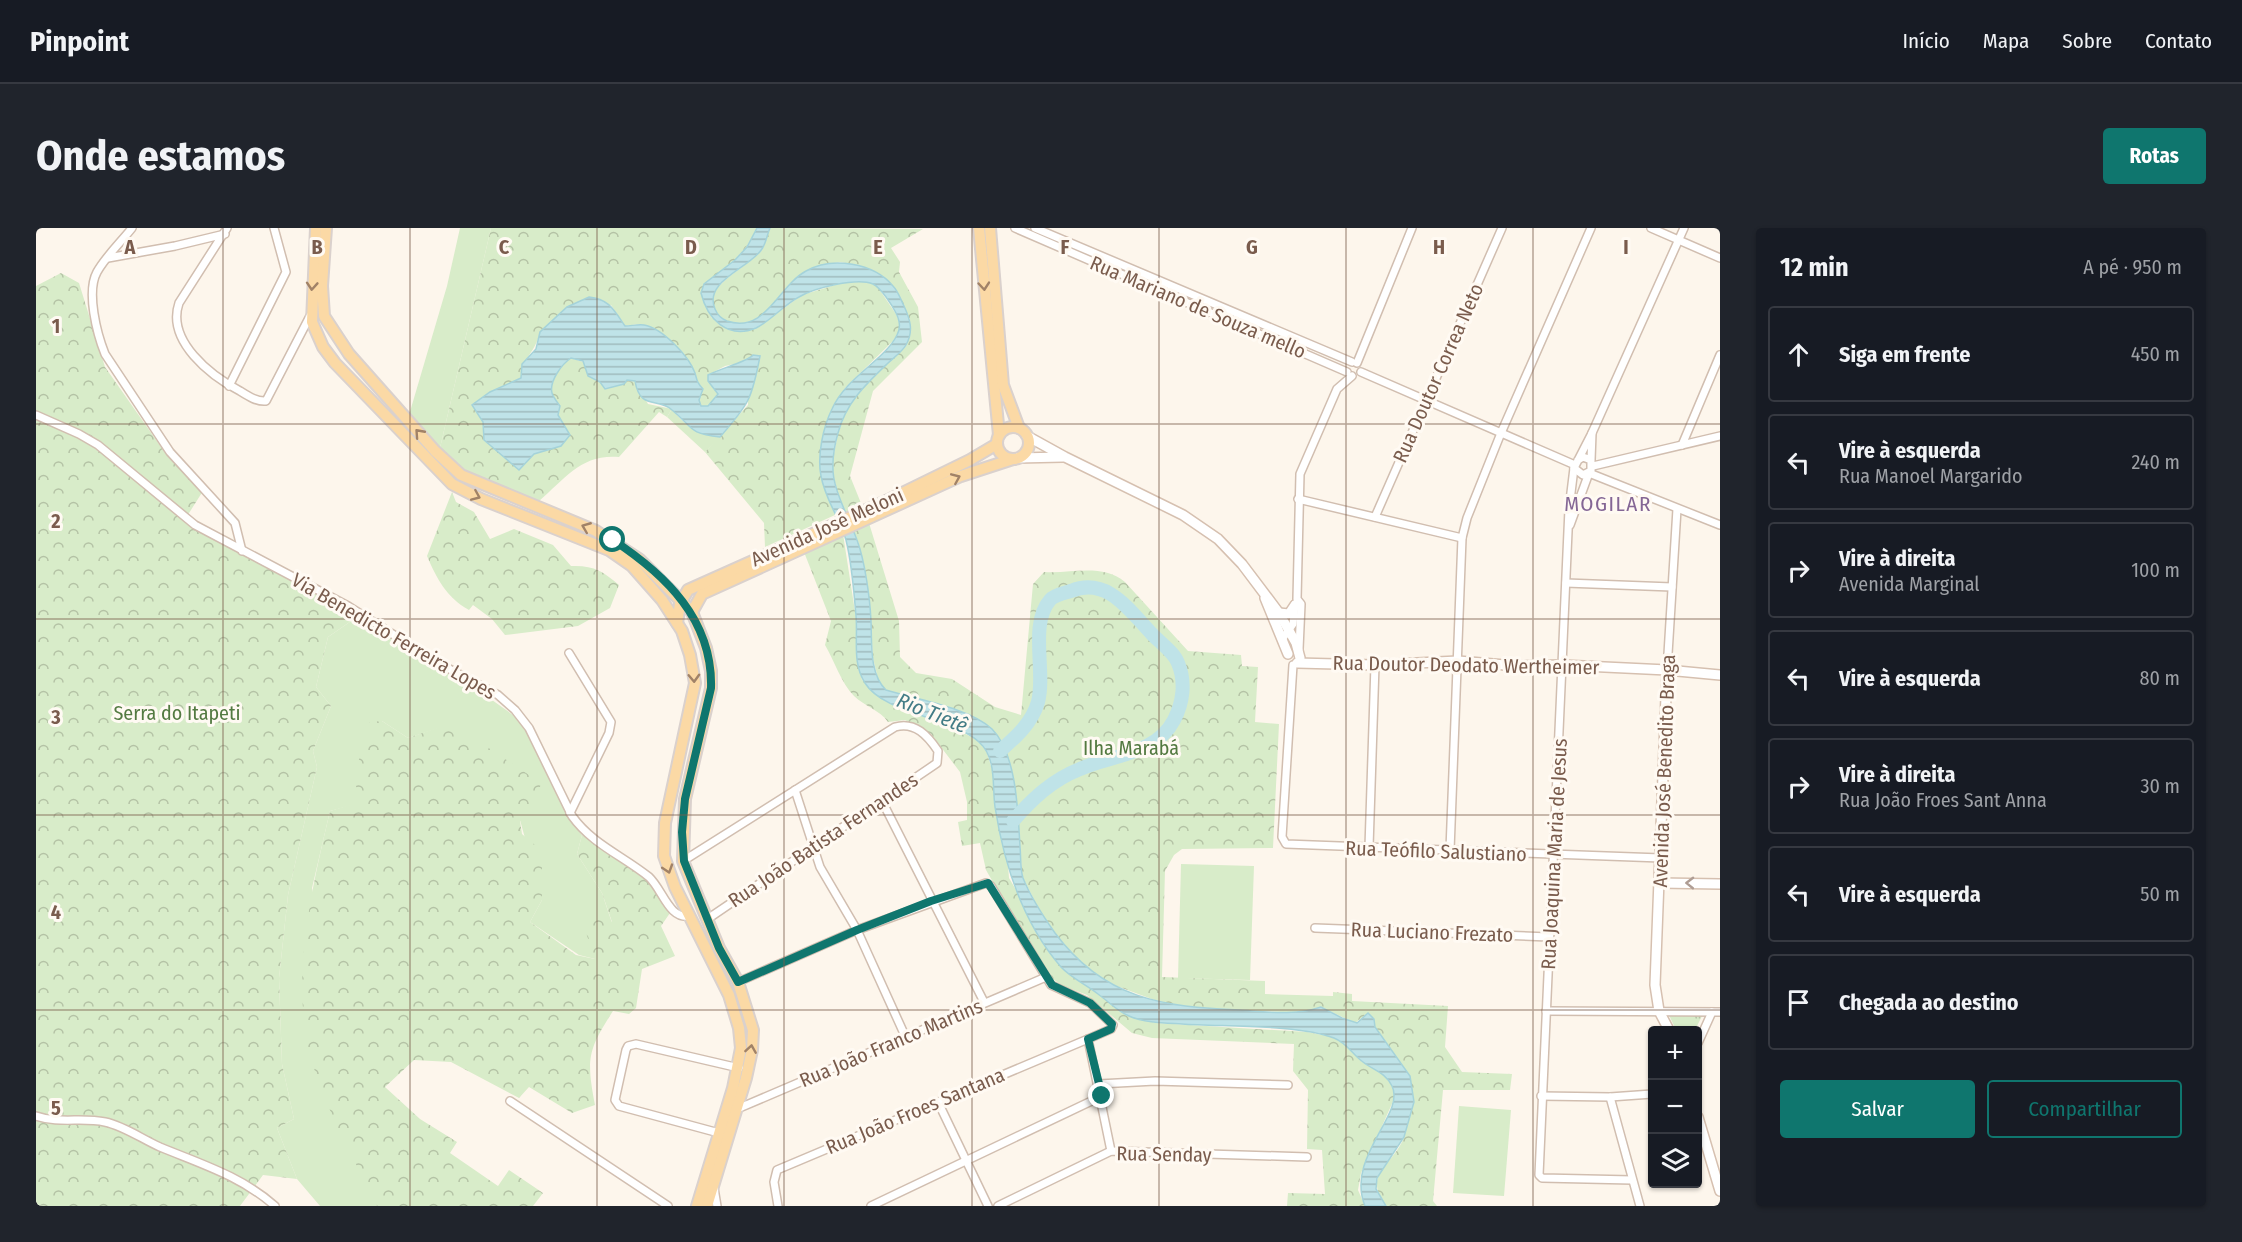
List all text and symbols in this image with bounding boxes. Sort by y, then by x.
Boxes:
text: Pinpoint [30,25,129,58]
text: Início [1903,28,1950,54]
text: Mapa [1983,28,2029,54]
text: Sobre [2062,28,2112,54]
text: Contato [2145,28,2212,54]
button: Rotas [2103,128,2206,184]
text: Onde estamos [36,131,285,181]
text: A [124,235,137,259]
text: B [311,235,323,259]
text: C [499,235,510,259]
text: D [685,235,697,259]
text: E [873,235,883,259]
text: F [1061,235,1070,259]
text: G [1246,235,1258,259]
text: H [1433,235,1445,259]
text: I [1623,235,1629,259]
street label: Rua Mariano de Souza mello [1087,251,1309,363]
text: 12 min [1780,252,1849,283]
text: A pé · 950 m [2083,255,2182,279]
street label: Rua Doutor Correa Neto [1388,280,1488,466]
one-way arrow [306,282,319,291]
one-way arrow [977,282,990,291]
text: 1 [52,314,60,338]
icon: ahead [1782,338,1815,371]
text: Siga em frente [1839,341,1970,368]
text: 450 m [2131,342,2180,366]
one-way arrow [415,429,426,440]
text: Vire à esquerda [1839,437,1981,464]
icon: left [1782,446,1815,479]
text: 240 m [2131,450,2180,474]
text: Rua Manoel Margarido [1839,464,2023,488]
one-way arrow [950,474,961,486]
street label: Avenida José Meloni [747,483,907,571]
one-way arrow [470,489,481,501]
district label: MOGILAR [1564,491,1652,517]
text: 2 [50,509,61,533]
one-way arrow [581,522,592,534]
route start [599,526,625,552]
text: Vire à direita [1839,545,1955,572]
icon: right [1782,554,1815,587]
text: 100 m [2131,558,2180,582]
street label: Via Benedicto Ferreira Lopes [288,568,500,704]
text: Avenida Marginal [1839,572,1980,596]
street label: Rua Doutor Deodato Wertheimer [1332,651,1600,679]
street label: Avenida José Benedito Braga [1648,654,1680,888]
icon: left [1782,662,1815,695]
text: Vire à esquerda [1839,665,1981,692]
text: 80 m [2140,666,2180,690]
one-way arrow [688,674,700,683]
water label: Rio Tietê [893,687,971,739]
park label: Serra do Itapeti [113,701,241,725]
text: 3 [50,705,61,729]
park label: Ilha Marabá [1083,736,1179,760]
street label: Rua Joaquina Maria de Jesus [1536,738,1572,970]
text: Vire à direita [1839,761,1955,788]
street label: Rua João Batista Fernandes [724,768,922,912]
icon: right [1782,770,1815,803]
text: 30 m [2140,774,2180,798]
text: Rua João Froes Sant Anna [1839,788,2047,812]
street label: Rua Teófilo Salustiano [1345,836,1527,866]
one-way arrow [661,863,674,874]
one-way arrow [1686,877,1695,890]
icon: left [1782,878,1815,911]
text: Vire à esquerda [1839,881,1981,908]
text: 50 m [2140,882,2180,906]
text: 4 [51,900,61,924]
street label: Rua Luciano Frezato [1350,917,1514,947]
icon: arrive [1782,986,1815,1019]
text: Chegada ao destino [1839,989,2019,1016]
street label: Rua João Franco Martins [796,994,986,1092]
map controls [1648,1026,1702,1188]
button: + [1648,1026,1702,1080]
one-way arrow [744,1044,757,1054]
street label: Rua João Froes Santana [822,1063,1008,1159]
button: − [1648,1080,1702,1134]
button: Salvar [1780,1080,1975,1138]
button: Compartilhar [1987,1080,2182,1138]
route end [1088,1082,1114,1108]
text: 5 [51,1096,61,1120]
button: layers [1648,1134,1702,1188]
street label: Rua Senday [1116,1141,1212,1167]

